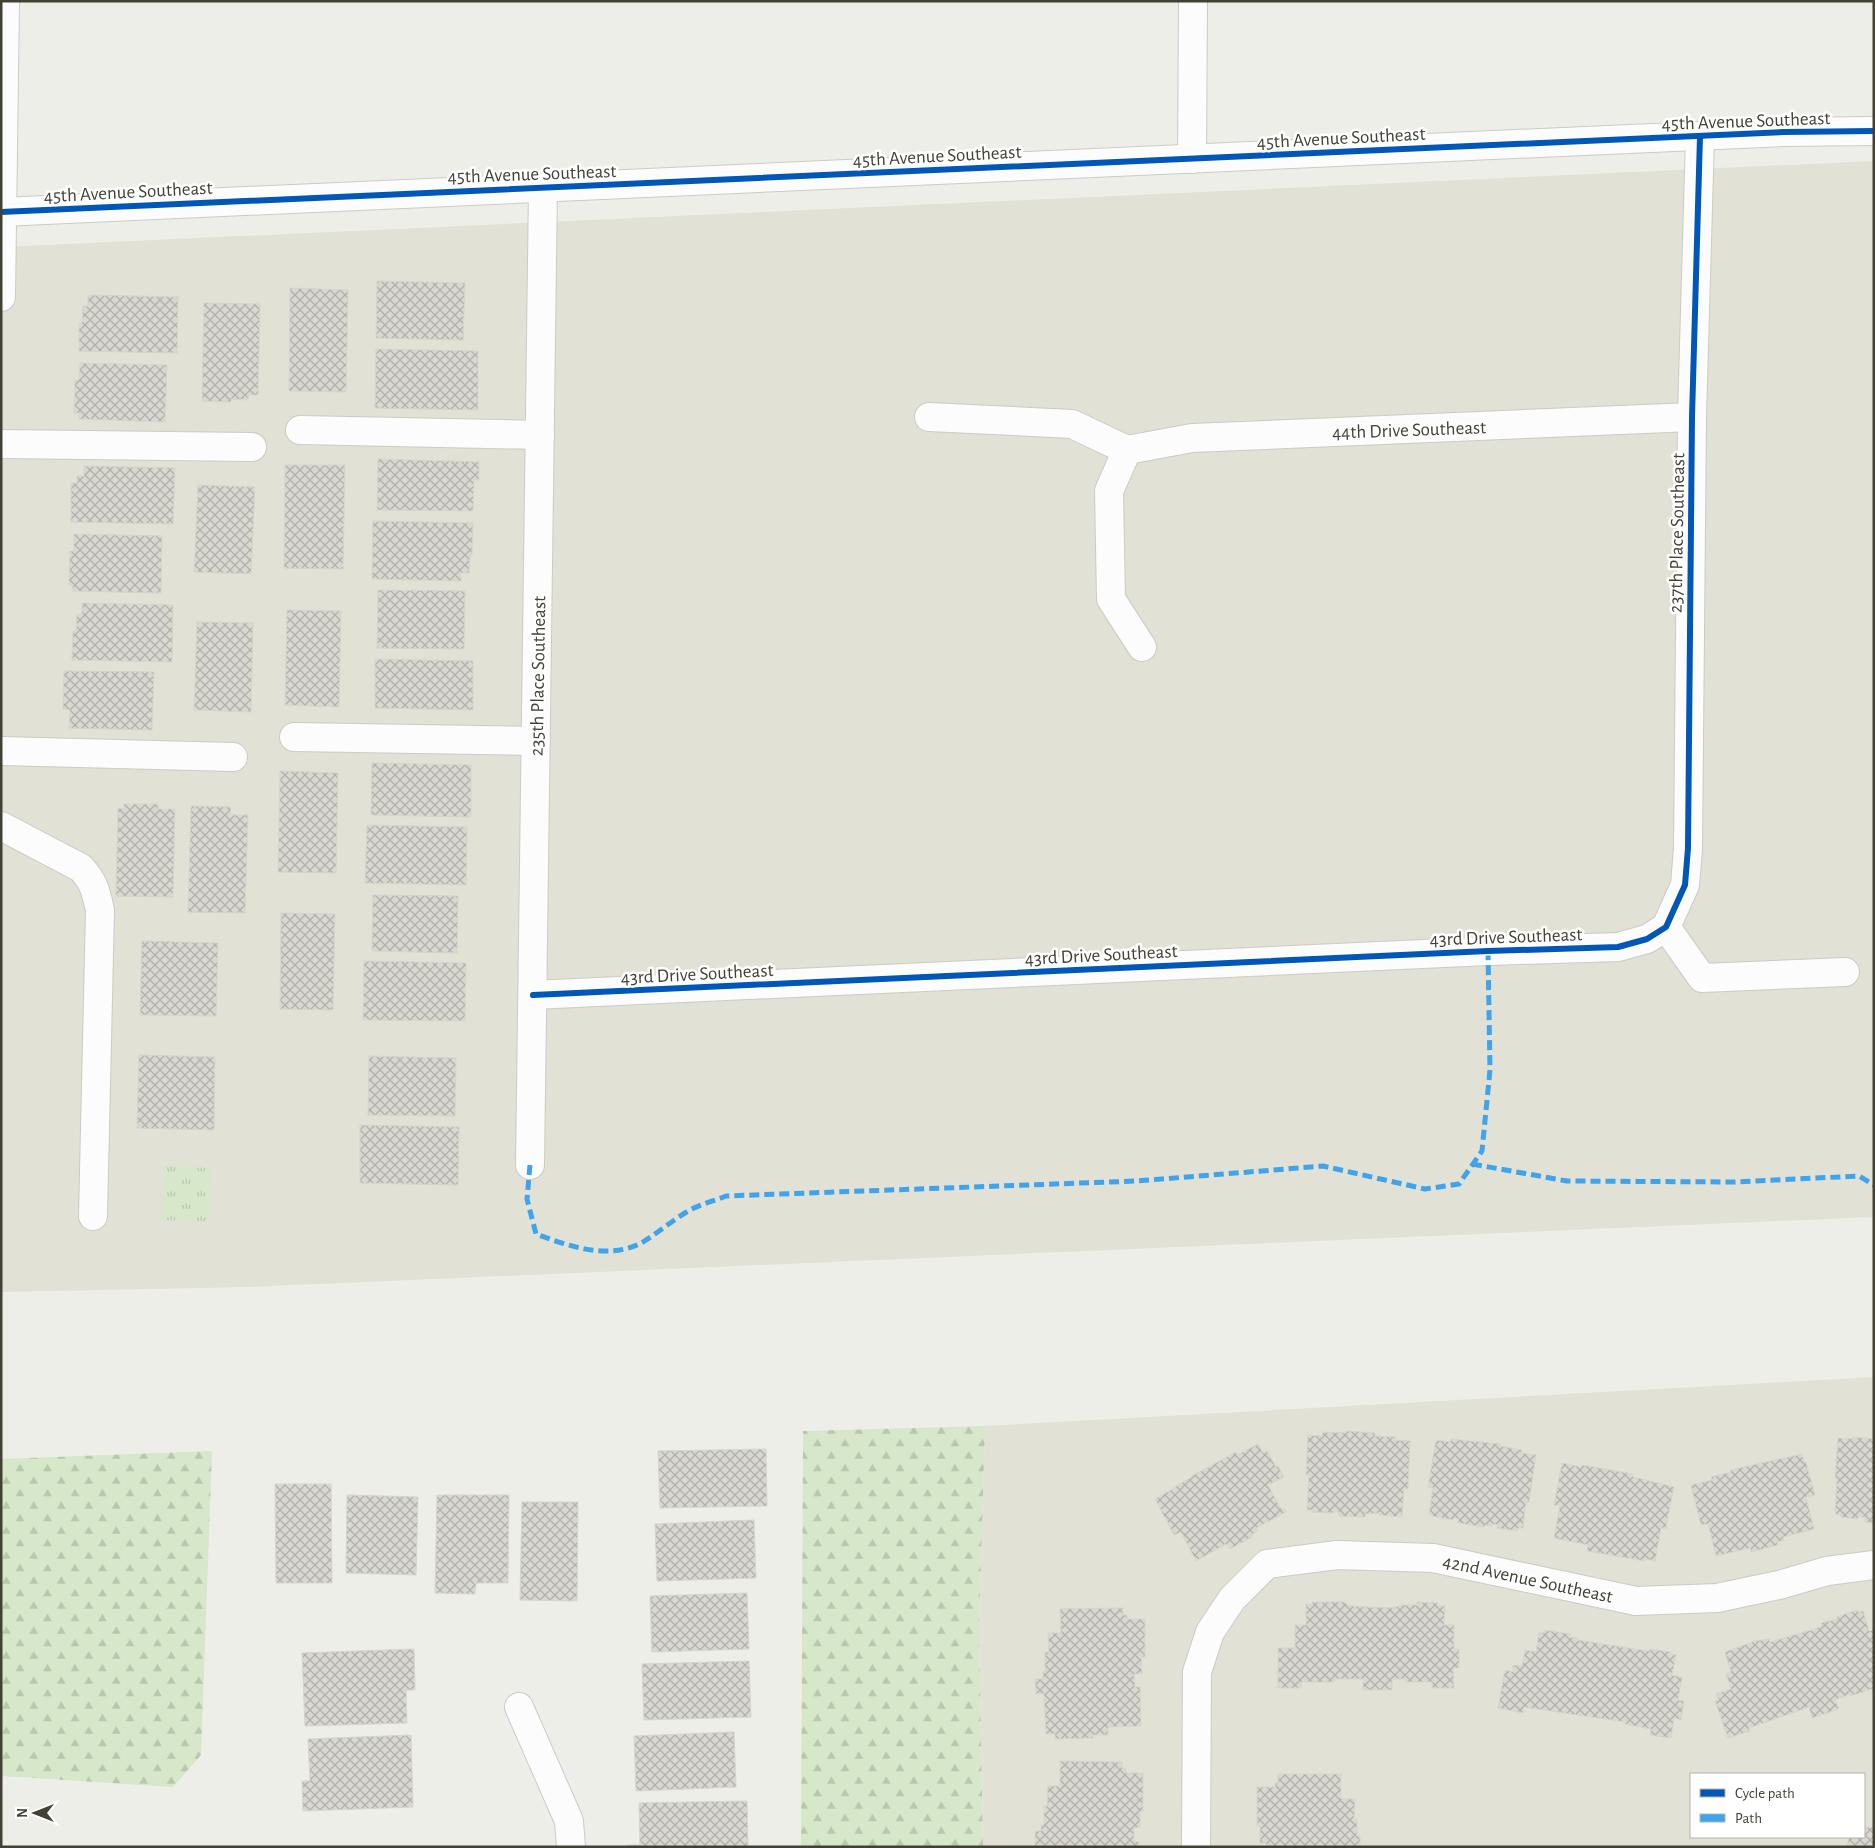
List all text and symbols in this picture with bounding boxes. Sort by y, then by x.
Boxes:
street label: 45th Avenue Southeast [1661,109,1831,134]
street label: 45th Avenue Southeast [1256,125,1426,152]
street label: 45th Avenue Southeast [852,143,1022,170]
street label: 45th Avenue Southeast [447,162,617,187]
street label: 45th Avenue Southeast [43,179,213,206]
street label: 44th Drive Southeast [1332,418,1486,443]
street label: 237th Place Southeast [1667,453,1688,613]
street label: 235th Place Southeast [528,596,549,756]
street label: 43rd Drive Southeast [1429,925,1583,950]
street label: 43rd Drive Southeast [1024,942,1178,969]
street label: 43rd Drive Southeast [620,961,774,988]
street label: 42nd Avenue Southeast [1441,1552,1614,1607]
legend [1690,1773,1865,1838]
text: Cycle path [1735,1786,1795,1801]
north arrow [10,1788,60,1838]
text: N [16,1808,30,1818]
text: Path [1735,1811,1762,1826]

